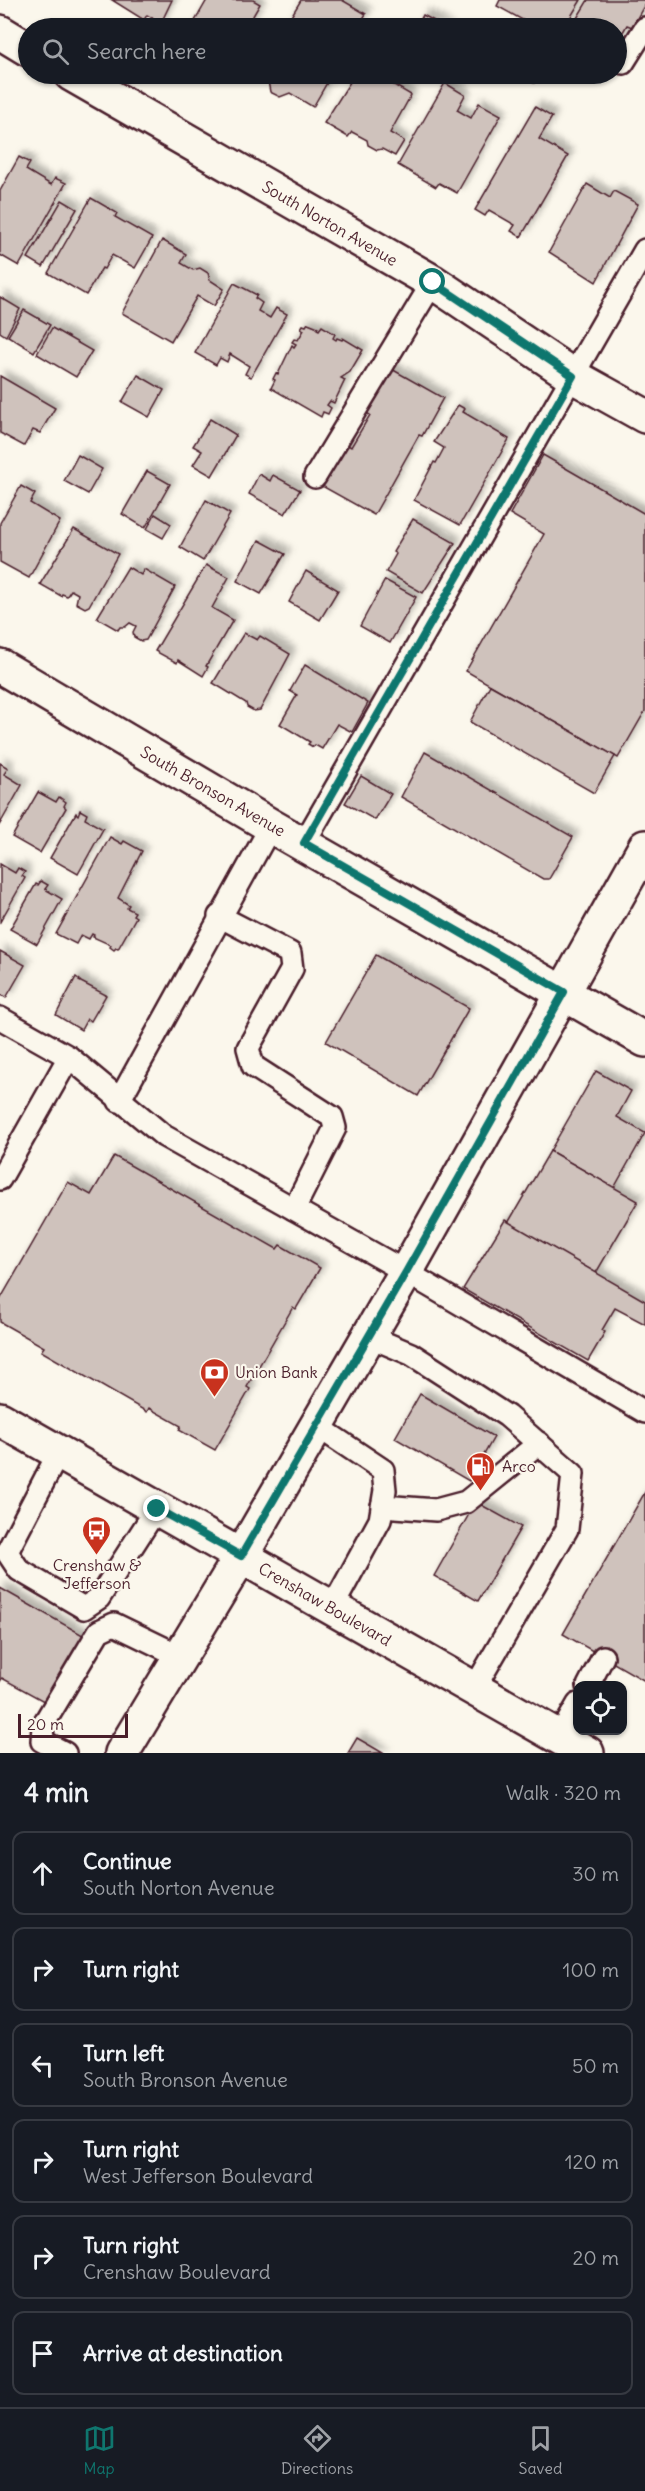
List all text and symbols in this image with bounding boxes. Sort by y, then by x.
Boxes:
search box [18,18,627,84]
icon: search [39,35,72,68]
text: Search here [87,37,206,65]
street label: South Norton Avenue [259,176,401,270]
route start [419,268,445,294]
street label: South Bronson Avenue [137,741,289,841]
bank icon: Union Bank [198,1356,230,1398]
place label: Union Bank [235,1362,318,1382]
fuel station icon: Arco [465,1450,497,1492]
place label: Arco [502,1456,536,1476]
route end [143,1495,169,1521]
bus stop icon: Crenshaw & Jefferson [81,1514,113,1556]
place label: Crenshaw & Jefferson [53,1555,141,1593]
street label: Crenshaw Boulevard [255,1558,395,1650]
map controls [573,1681,627,1735]
button: locate [573,1681,627,1735]
scale bar [18,1711,128,1738]
text: 20 m [27,1714,64,1734]
text: 4 min [24,1776,89,1809]
text: Walk · 320 m [506,1780,621,1805]
text: Continue [83,1847,172,1875]
icon: ahead [26,1857,59,1890]
text: 30 m [572,1861,619,1886]
text: South Norton Avenue [83,1875,274,1900]
icon: right [26,1953,59,1986]
text: Turn right [83,1955,179,1983]
text: 100 m [562,1957,619,1982]
text: Turn left [83,2039,164,2067]
icon: left [26,2049,59,2082]
text: 50 m [572,2053,619,2078]
text: South Bronson Avenue [83,2067,288,2092]
text: Turn right [83,2135,179,2163]
icon: right [26,2145,59,2178]
text: 120 m [565,2149,619,2174]
text: West Jefferson Boulevard [83,2163,313,2188]
text: Turn right [83,2231,179,2259]
icon: right [26,2241,59,2274]
text: 20 m [573,2245,619,2270]
text: Crenshaw Boulevard [83,2259,271,2284]
icon: arrive [26,2337,59,2370]
text: Arrive at destination [83,2339,283,2367]
tab: Map [83,2422,116,2478]
tab: Directions [281,2422,353,2478]
tab: Saved [519,2422,562,2478]

